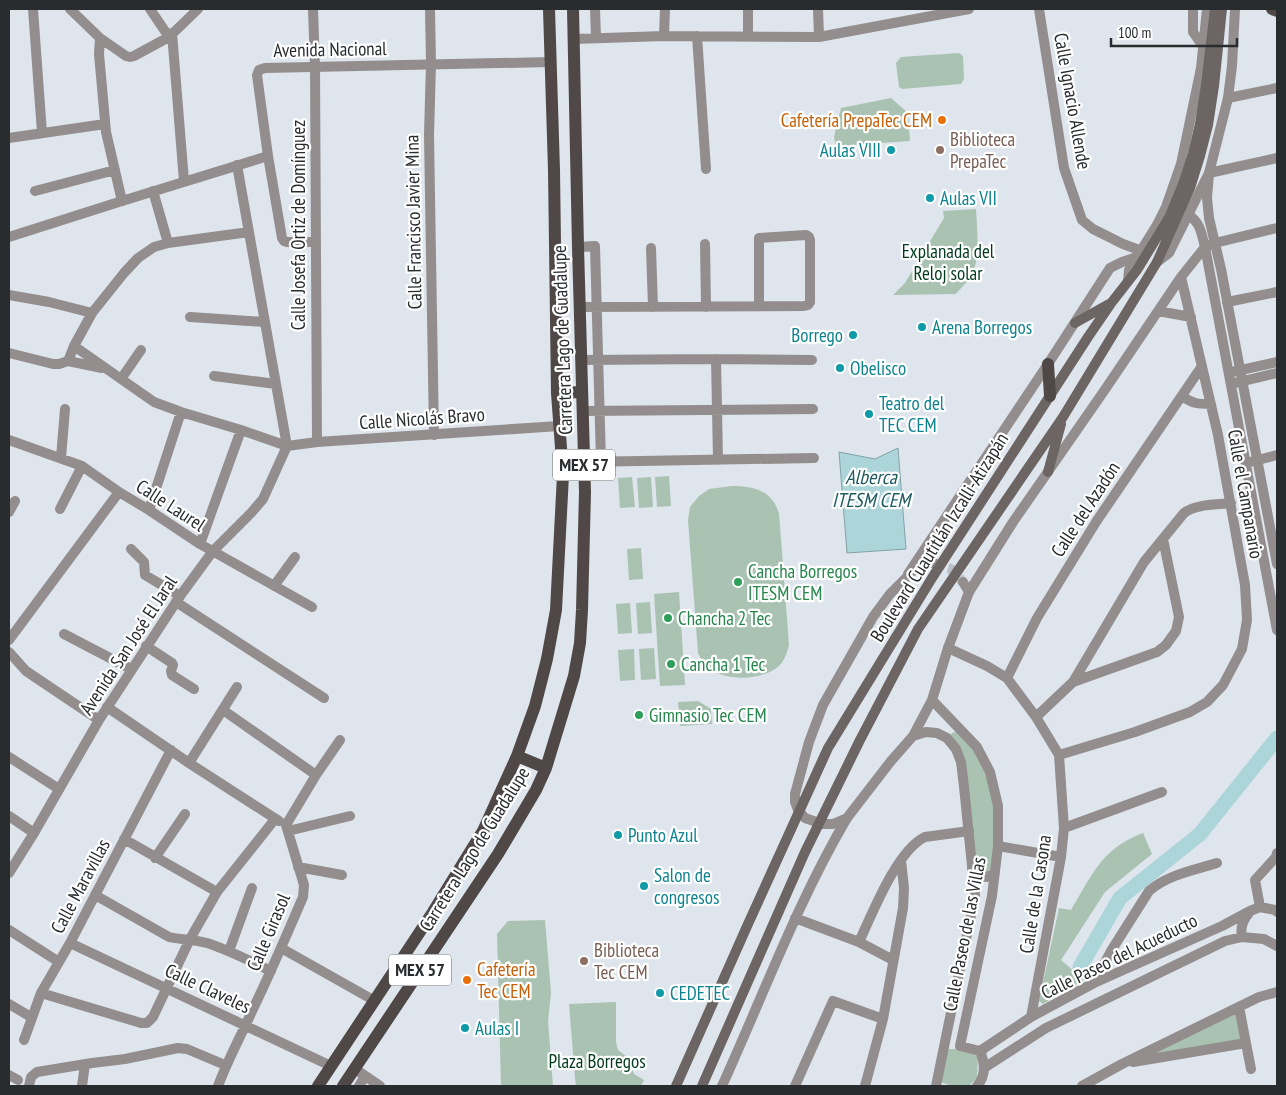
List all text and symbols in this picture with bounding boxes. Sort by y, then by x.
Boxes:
scale bar [1111,15,1237,47]
text: 100 m [1118,23,1151,42]
street label: Calle Ignacio Allende [1049,31,1097,171]
street label: Avenida Nacional [273,36,387,62]
place label: Cafetería PrepaTec CEM [781,108,932,132]
marker: Cafetería PrepaTec CEM [936,114,948,126]
street label: Calle Josefa Ortiz de Domínguez [286,120,310,330]
place label: Biblioteca PrepaTec [950,127,1015,173]
street label: Calle Francisco Javier Mina [399,134,427,310]
place label: Aulas VIII [820,138,881,162]
marker: Aulas VIII [885,144,897,156]
marker: Biblioteca PrepaTec [934,144,946,156]
place label: Aulas VII [940,186,997,210]
marker: Aulas VII [924,192,936,204]
park label: Explanada del Reloj solar [902,239,995,285]
street label: Carretera Lago de Guadalupe [547,245,577,435]
place label: Arena Borregos [932,315,1032,339]
marker: Arena Borregos [916,321,928,333]
place label: Borrego [791,323,843,347]
marker: Borrego [847,329,859,341]
place label: Obelisco [850,356,906,380]
marker: Obelisco [834,362,846,374]
place label: Teatro del TEC CEM [879,391,945,437]
street label: Calle Nicolás Bravo [359,402,485,434]
marker: Teatro del TEC CEM [863,408,875,420]
street label: Calle el Campanario [1223,427,1269,561]
street label: Boulevard Cuautitlán Izcalli-Atizapán [865,428,1013,646]
road number: MEX 57 [553,450,615,480]
street label: Calle del Azadón [1045,457,1125,561]
water label: Alberca ITESM CEM [832,464,912,513]
street label: Calle Laurel [132,474,211,537]
place label: Cancha Borregos ITESM CEM [748,559,857,605]
street label: Avenida San José El Jaral [74,570,182,719]
marker: Cancha Borregos ITESM CEM [732,576,744,588]
place label: Chancha 2 Tec [678,606,771,630]
marker: Chancha 2 Tec [662,612,674,624]
place label: Cancha 1 Tec [681,652,765,676]
marker: Cancha 1 Tec [665,658,677,670]
place label: Gimnasio Tec CEM [649,703,767,727]
marker: Gimnasio Tec CEM [633,709,645,721]
street label: Carretera Lago de Guadalupe [414,762,535,936]
place label: Punto Azul [628,823,698,847]
marker: Punto Azul [612,829,624,841]
street label: Calle de la Casona [1014,833,1056,955]
street label: Calle Maravillas [45,835,115,937]
street label: Calle Paseo de las Villas [937,855,991,1013]
place label: Salon de congresos [654,863,719,909]
marker: Salon de congresos [638,880,650,892]
street label: Calle Girasol [241,889,295,974]
street label: Calle Paseo del Acueducto [1037,908,1201,1004]
place label: Biblioteca Tec CEM [594,938,659,984]
road number: MEX 57 [389,954,451,986]
marker: Biblioteca Tec CEM [578,955,590,967]
place label: Cafetería Tec CEM [477,957,535,1003]
street label: Calle Claveles [161,958,255,1018]
marker: Cafetería Tec CEM [461,974,473,986]
place label: CEDETEC [670,981,731,1005]
marker: CEDETEC [654,987,666,999]
place label: Aulas I [475,1016,519,1040]
marker: Aulas I [459,1022,471,1034]
park label: Plaza Borregos [548,1049,646,1073]

